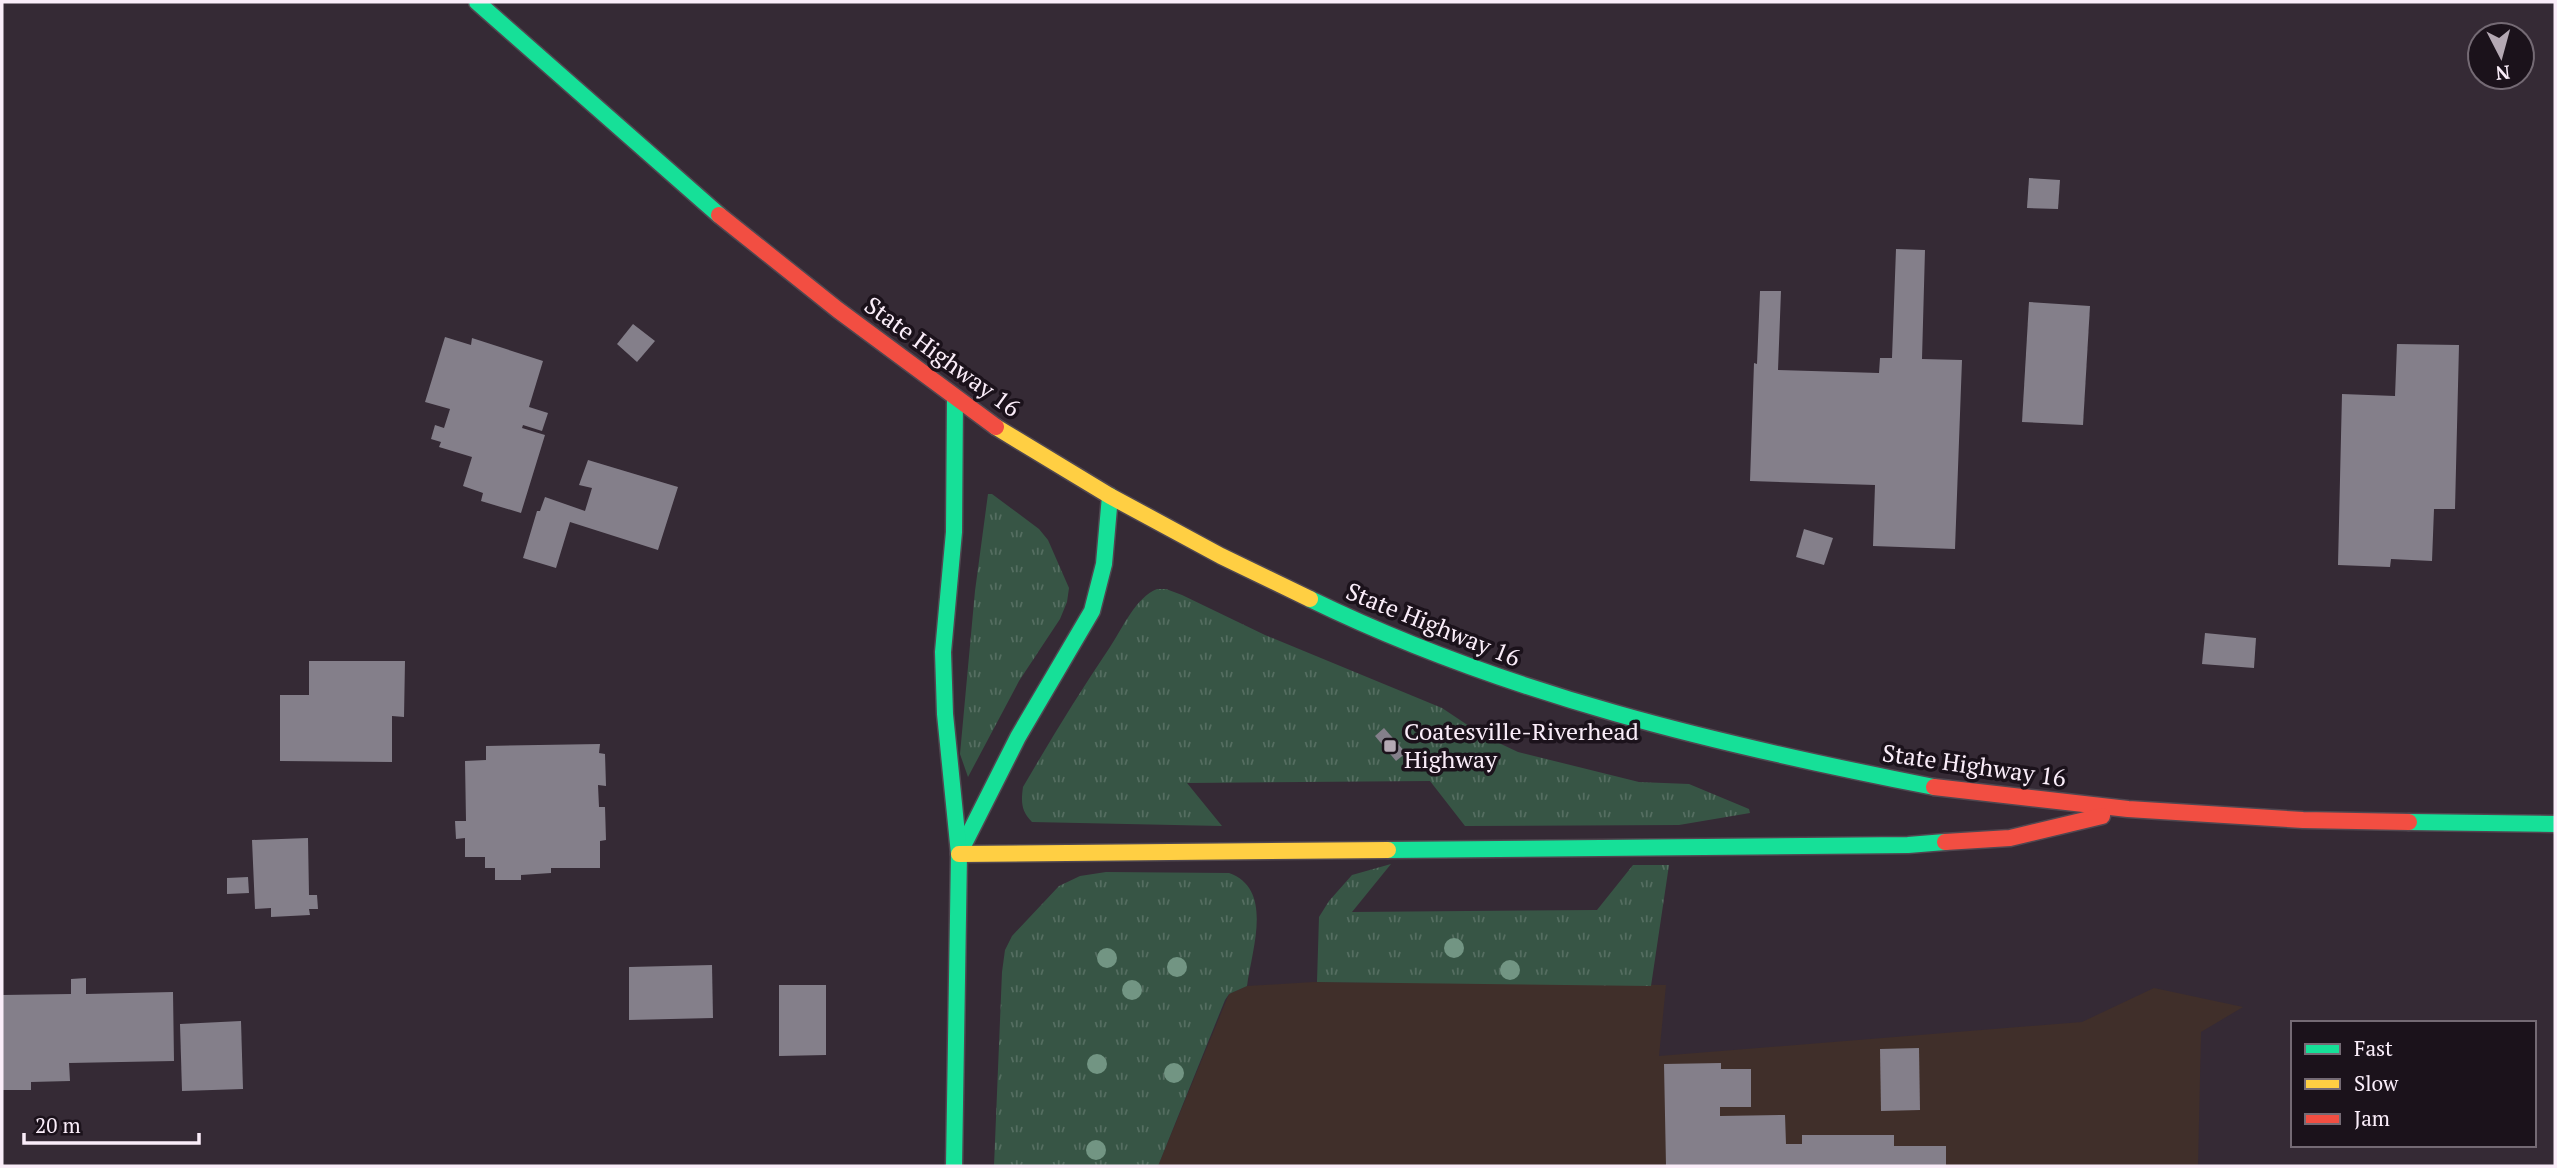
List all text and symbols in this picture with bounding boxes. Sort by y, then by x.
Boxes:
north arrow [2466,21,2536,91]
text: N [2494,60,2511,87]
street label: State Highway 16 [858,289,1027,424]
street label: State Highway 16 [1342,575,1525,674]
place label: Coatesville-Riverhead Highway [1404,715,1639,775]
street label: State Highway 16 [1880,736,2068,794]
marker: Coatesville-Riverhead Highway [1382,738,1398,754]
legend [2291,1021,2536,1147]
text: Fast [2354,1034,2393,1062]
text: Slow [2354,1069,2399,1097]
scale bar [24,1102,200,1146]
text: Jam [2354,1104,2390,1132]
text: 20 m [35,1111,81,1139]

